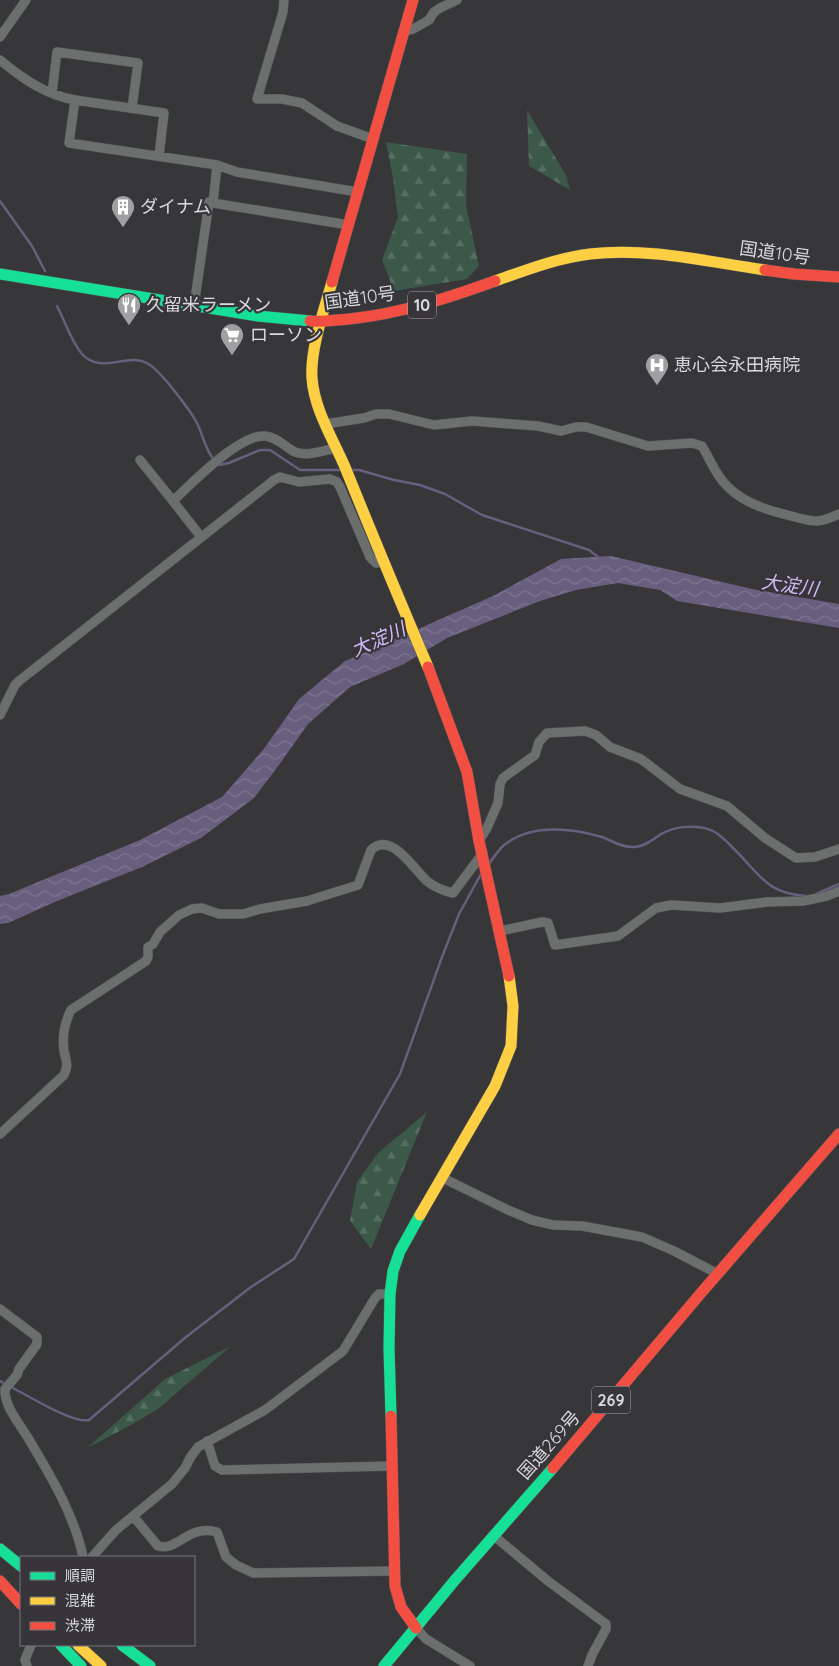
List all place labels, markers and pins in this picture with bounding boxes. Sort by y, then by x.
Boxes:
building icon: ダイナム [110,194,136,228]
place label: ダイナム [140,195,211,218]
restaurant icon: 久留米ラーメン [116,292,142,326]
place label: 久留米ラーメン [146,293,271,316]
supermarket icon: ローソン [219,322,245,356]
place label: ローソン [250,323,322,346]
hospital icon: 恵心会永田病院 [644,352,670,386]
place label: 恵心会永田病院 [674,353,800,376]

